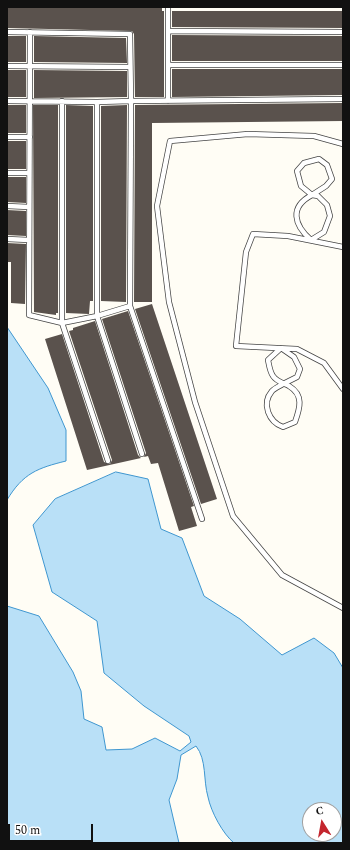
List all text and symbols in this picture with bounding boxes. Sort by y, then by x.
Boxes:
north arrow [302,802,342,842]
text: С [314,802,325,820]
scale bar [10,816,95,842]
text: 50 m [15,821,40,840]

